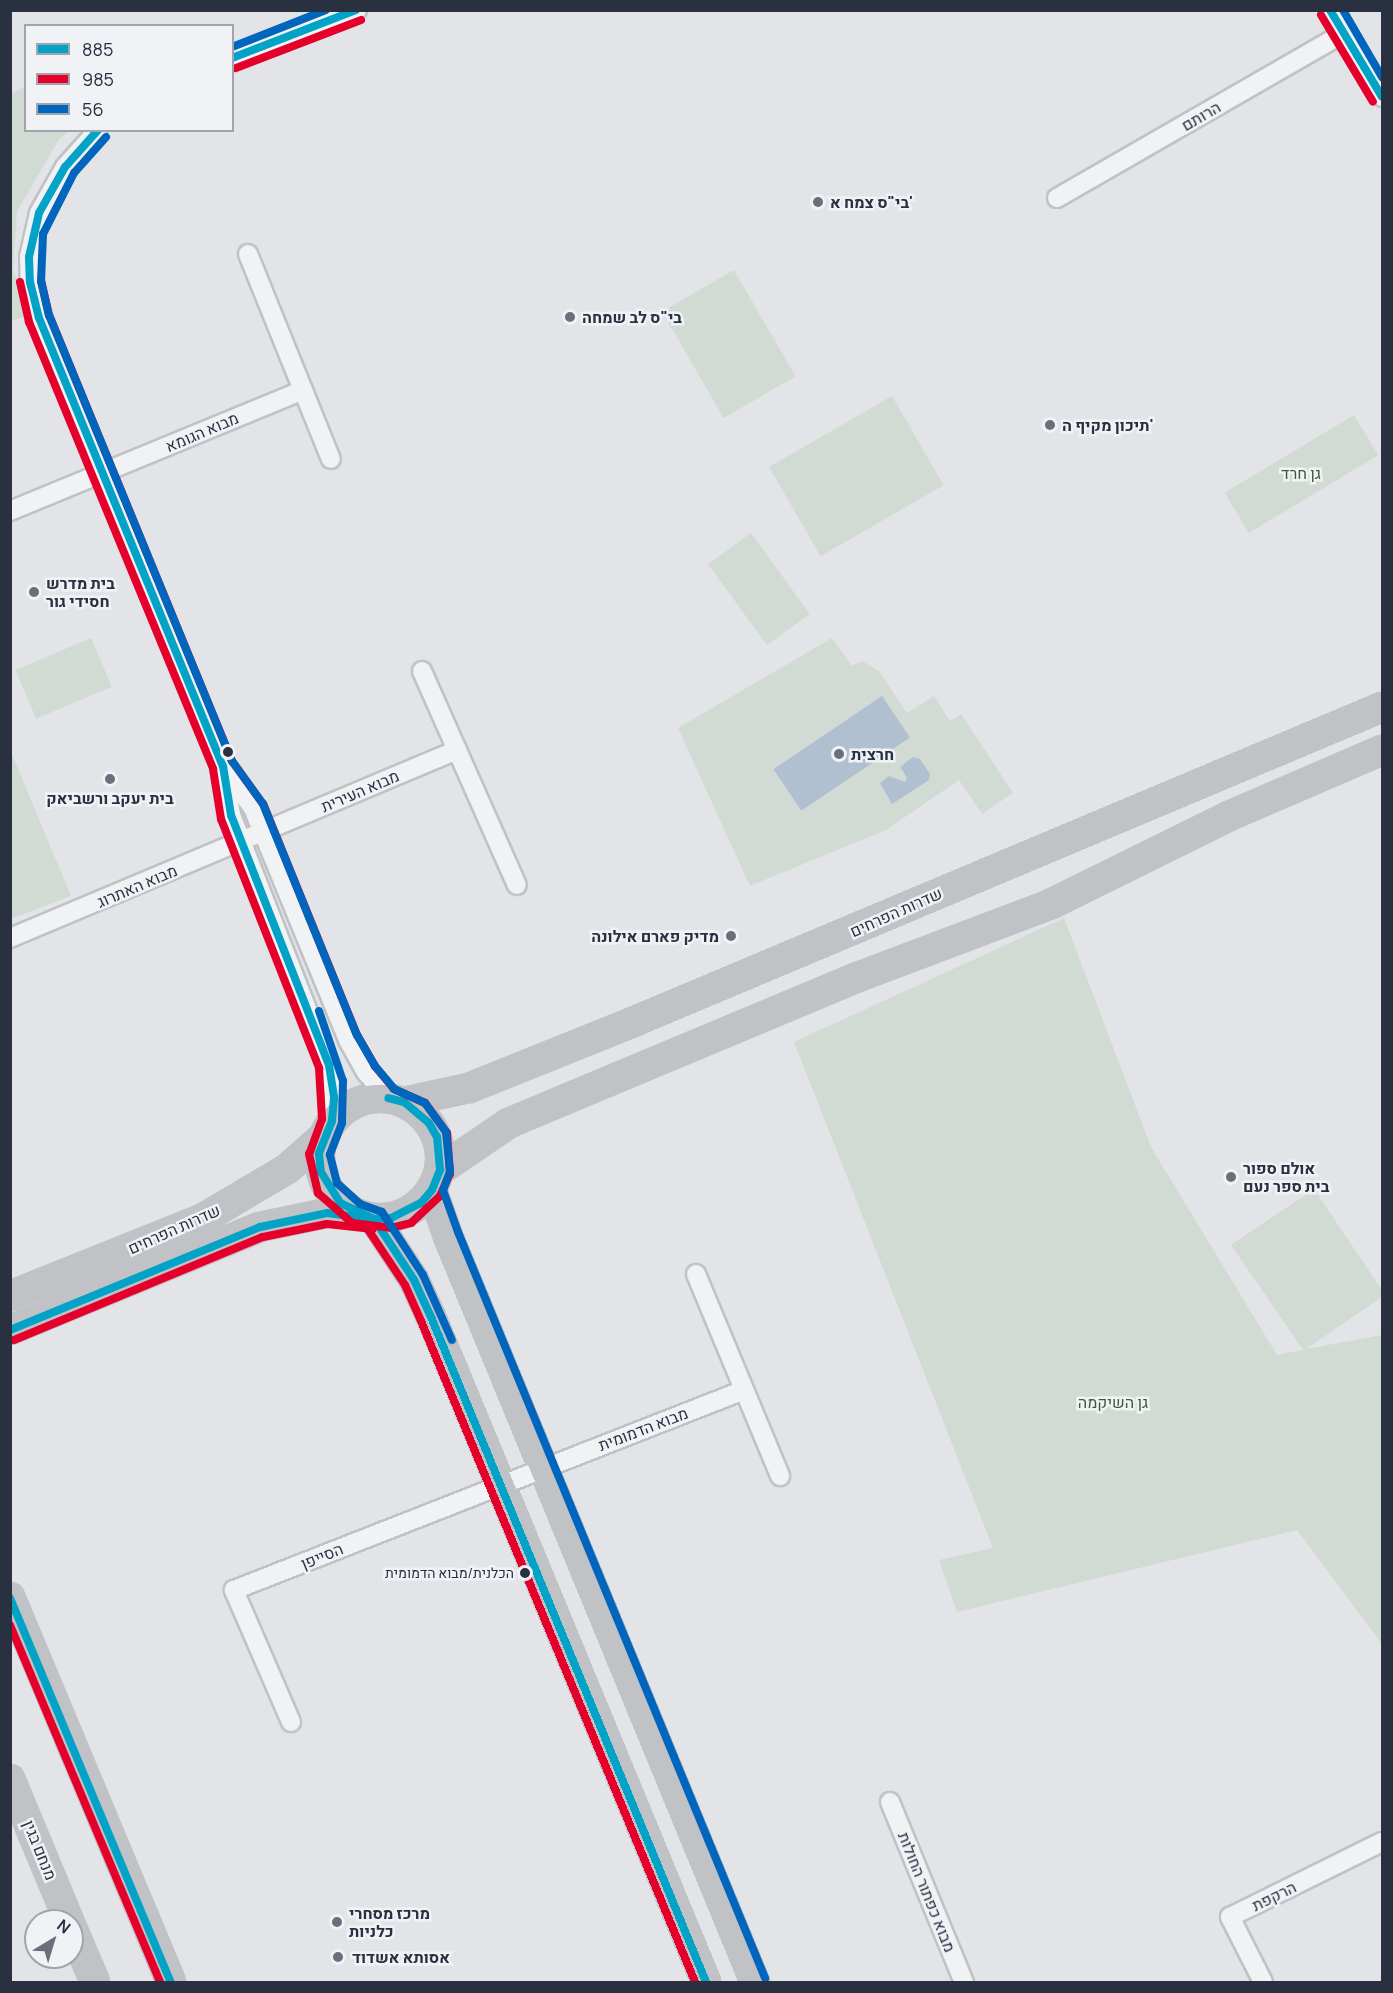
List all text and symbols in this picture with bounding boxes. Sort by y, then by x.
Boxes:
legend [24,24,234,132]
text: 885 [82,37,113,61]
text: 985 [82,67,114,91]
text: 56 [82,97,104,121]
street label: הרותם [1178,97,1224,135]
place label: בי"ס צמח א' [830,192,913,212]
marker: בי"ס צמח א' [811,195,825,209]
place label: בי"ס לב שמחה [582,307,682,327]
marker: בי"ס לב שמחה [563,310,577,324]
street label: מבוא הגומא [163,408,241,456]
place label: תיכון מקיף ה' [1062,415,1154,435]
marker: תיכון מקיף ה' [1043,418,1057,432]
park label: גן חרד [1281,463,1321,483]
place label: בית מדרש חסידי גור [46,573,115,611]
marker: בית מדרש חסידי גור [27,585,41,599]
place label: חרצית [851,744,894,764]
unlabelled marker [222,746,234,758]
marker: חרצית [832,747,846,761]
street label: מבוא העירית [318,766,402,816]
marker: בית יעקב ורשביאק [103,772,117,786]
place label: בית יעקב ורשביאק [46,788,174,808]
street label: מבוא האתרוג [94,861,180,911]
street label: שדרות הפרחים [847,883,945,941]
place label: מדיק פארם אילונה [591,926,719,946]
marker: מדיק פארם אילונה [724,929,738,943]
place label: אולם ספור בית ספר נעם [1243,1158,1329,1196]
marker: אולם ספור בית ספר נעם [1224,1170,1238,1184]
street label: שדרות הפרחים [125,1200,223,1258]
park label: גן השיקמה [1078,1392,1148,1412]
street label: מבוא הדמומית [596,1403,690,1455]
street label: הסייפן [298,1539,346,1573]
place label: הכלנית/מבוא הדמומית [385,1565,514,1581]
marker: הכלנית/מבוא הדמומית [519,1567,531,1579]
street label: מנחם בגין [19,1817,61,1883]
street label: מבוא כפתור החולות [894,1829,960,1955]
street label: הרקפת [1249,1877,1299,1915]
place label: מרכז מסחרי כלניות [349,1903,430,1941]
north arrow [24,1909,84,1969]
text: N [53,1914,75,1939]
marker: מרכז מסחרי כלניות [330,1915,344,1929]
place label: אסותא אשדוד [352,1947,450,1967]
marker: אסותא אשדוד [329,1948,347,1966]

